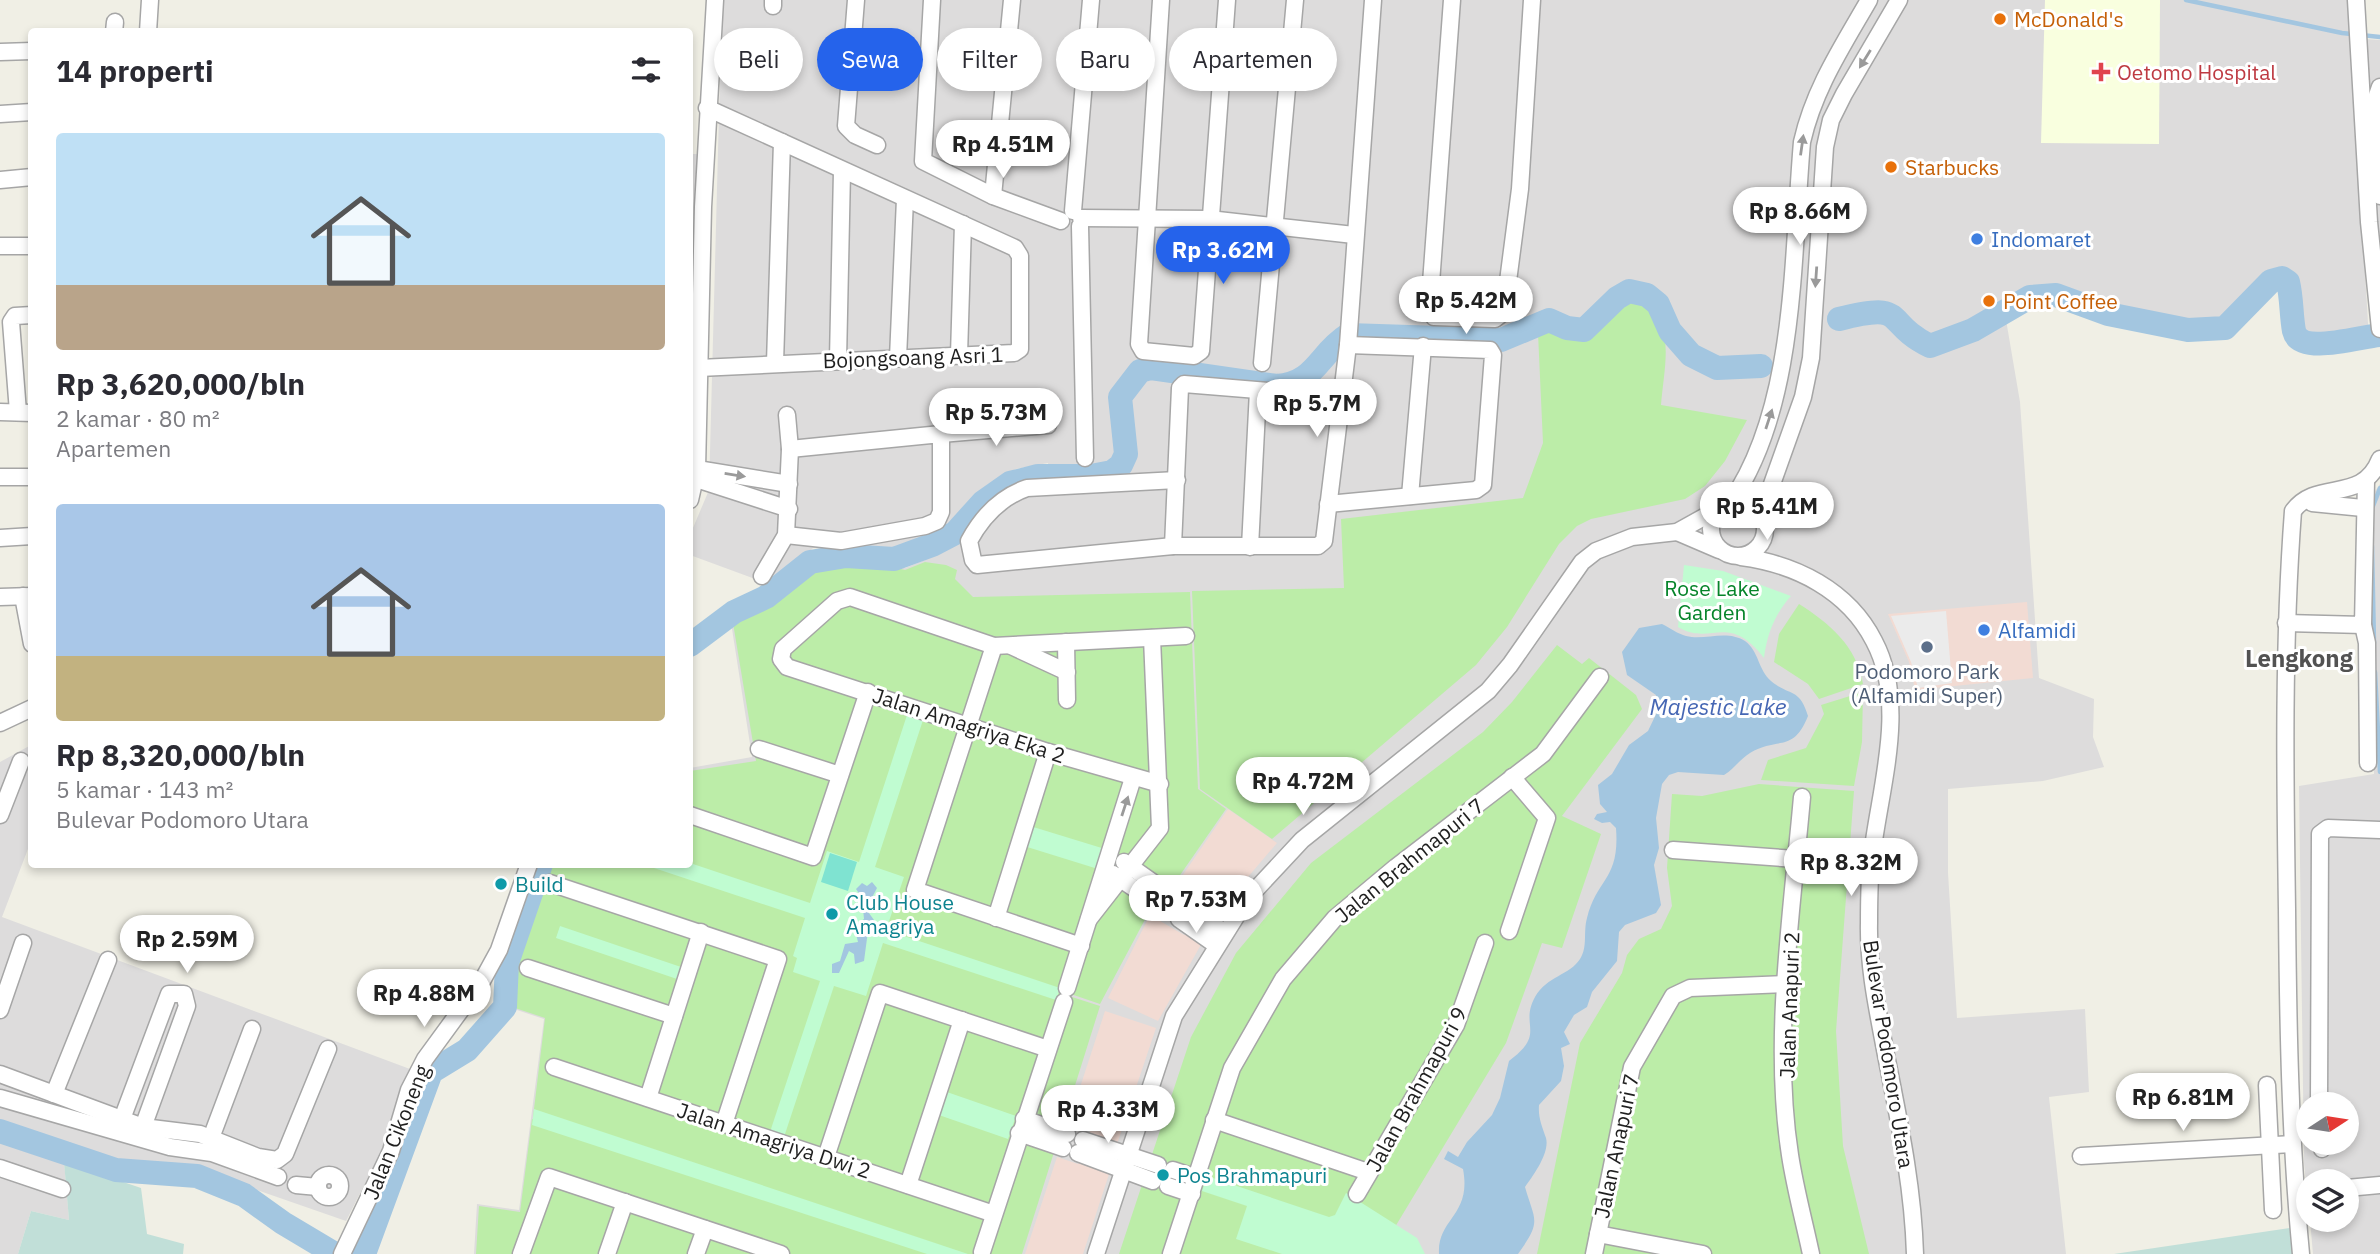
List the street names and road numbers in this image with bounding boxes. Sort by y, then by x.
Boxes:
street label: Bojongsoang Asri 1 [822,340,1004,374]
street label: Jalan Amagriya Eka 2 [869,681,1069,769]
street label: Jalan Brahmapuri 7 [1329,791,1489,929]
street label: Jalan Anapuri 2 [1772,931,1806,1079]
street label: Bulevar Podomoro Utara [1857,938,1921,1170]
street label: Jalan Brahmapuri 9 [1359,1002,1473,1176]
street label: Jalan Cikoneng [356,1060,436,1204]
street label: Jalan Anapuri 7 [1587,1071,1645,1221]
street label: Jalan Amagriya Dwi 2 [674,1095,874,1185]

